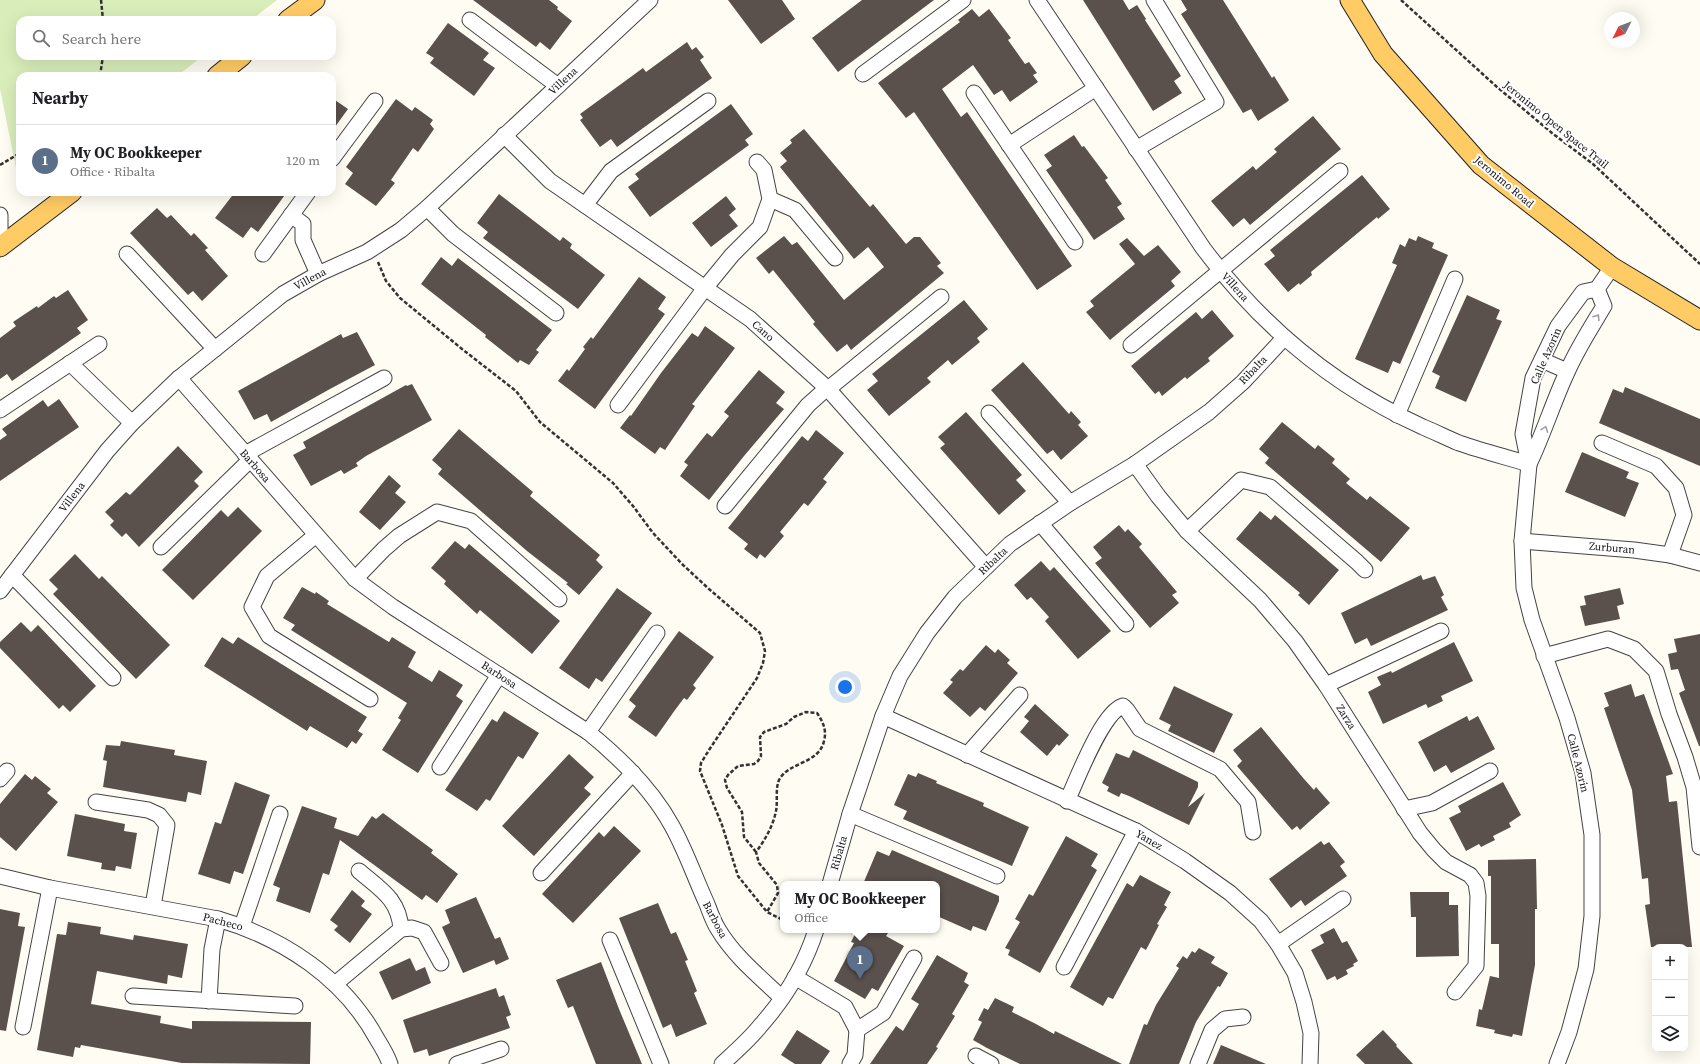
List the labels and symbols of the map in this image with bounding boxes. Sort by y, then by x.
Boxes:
north arrow [1604,12,1640,48]
street label: Villena [545,63,581,98]
street label: Jeronimo Open Space Trail [1499,77,1612,172]
street label: Jeronimo Road [1470,152,1538,212]
street label: Villena [291,264,329,294]
street label: Villena [1218,269,1252,305]
one-way arrow [1592,314,1600,321]
street label: Cano [749,317,777,345]
street label: Calle Azorin [1527,325,1565,387]
street label: Ribalta [1236,352,1271,388]
one-way arrow [1540,425,1548,432]
street label: Barbosa [236,446,274,486]
street label: Villena [56,478,89,515]
street label: Zurburan [1588,539,1636,558]
street label: Ribalta [975,543,1011,578]
street label: Barbosa [478,658,520,692]
your location [835,677,855,697]
street label: Zarza [1333,702,1360,733]
street label: Calle Azorin [1563,732,1593,794]
street label: Yanez [1133,826,1165,854]
street label: Ribalta [827,834,851,872]
street label: Barbosa [699,899,731,941]
street label: Pacheco [201,909,245,935]
pin: 1 [847,946,873,979]

